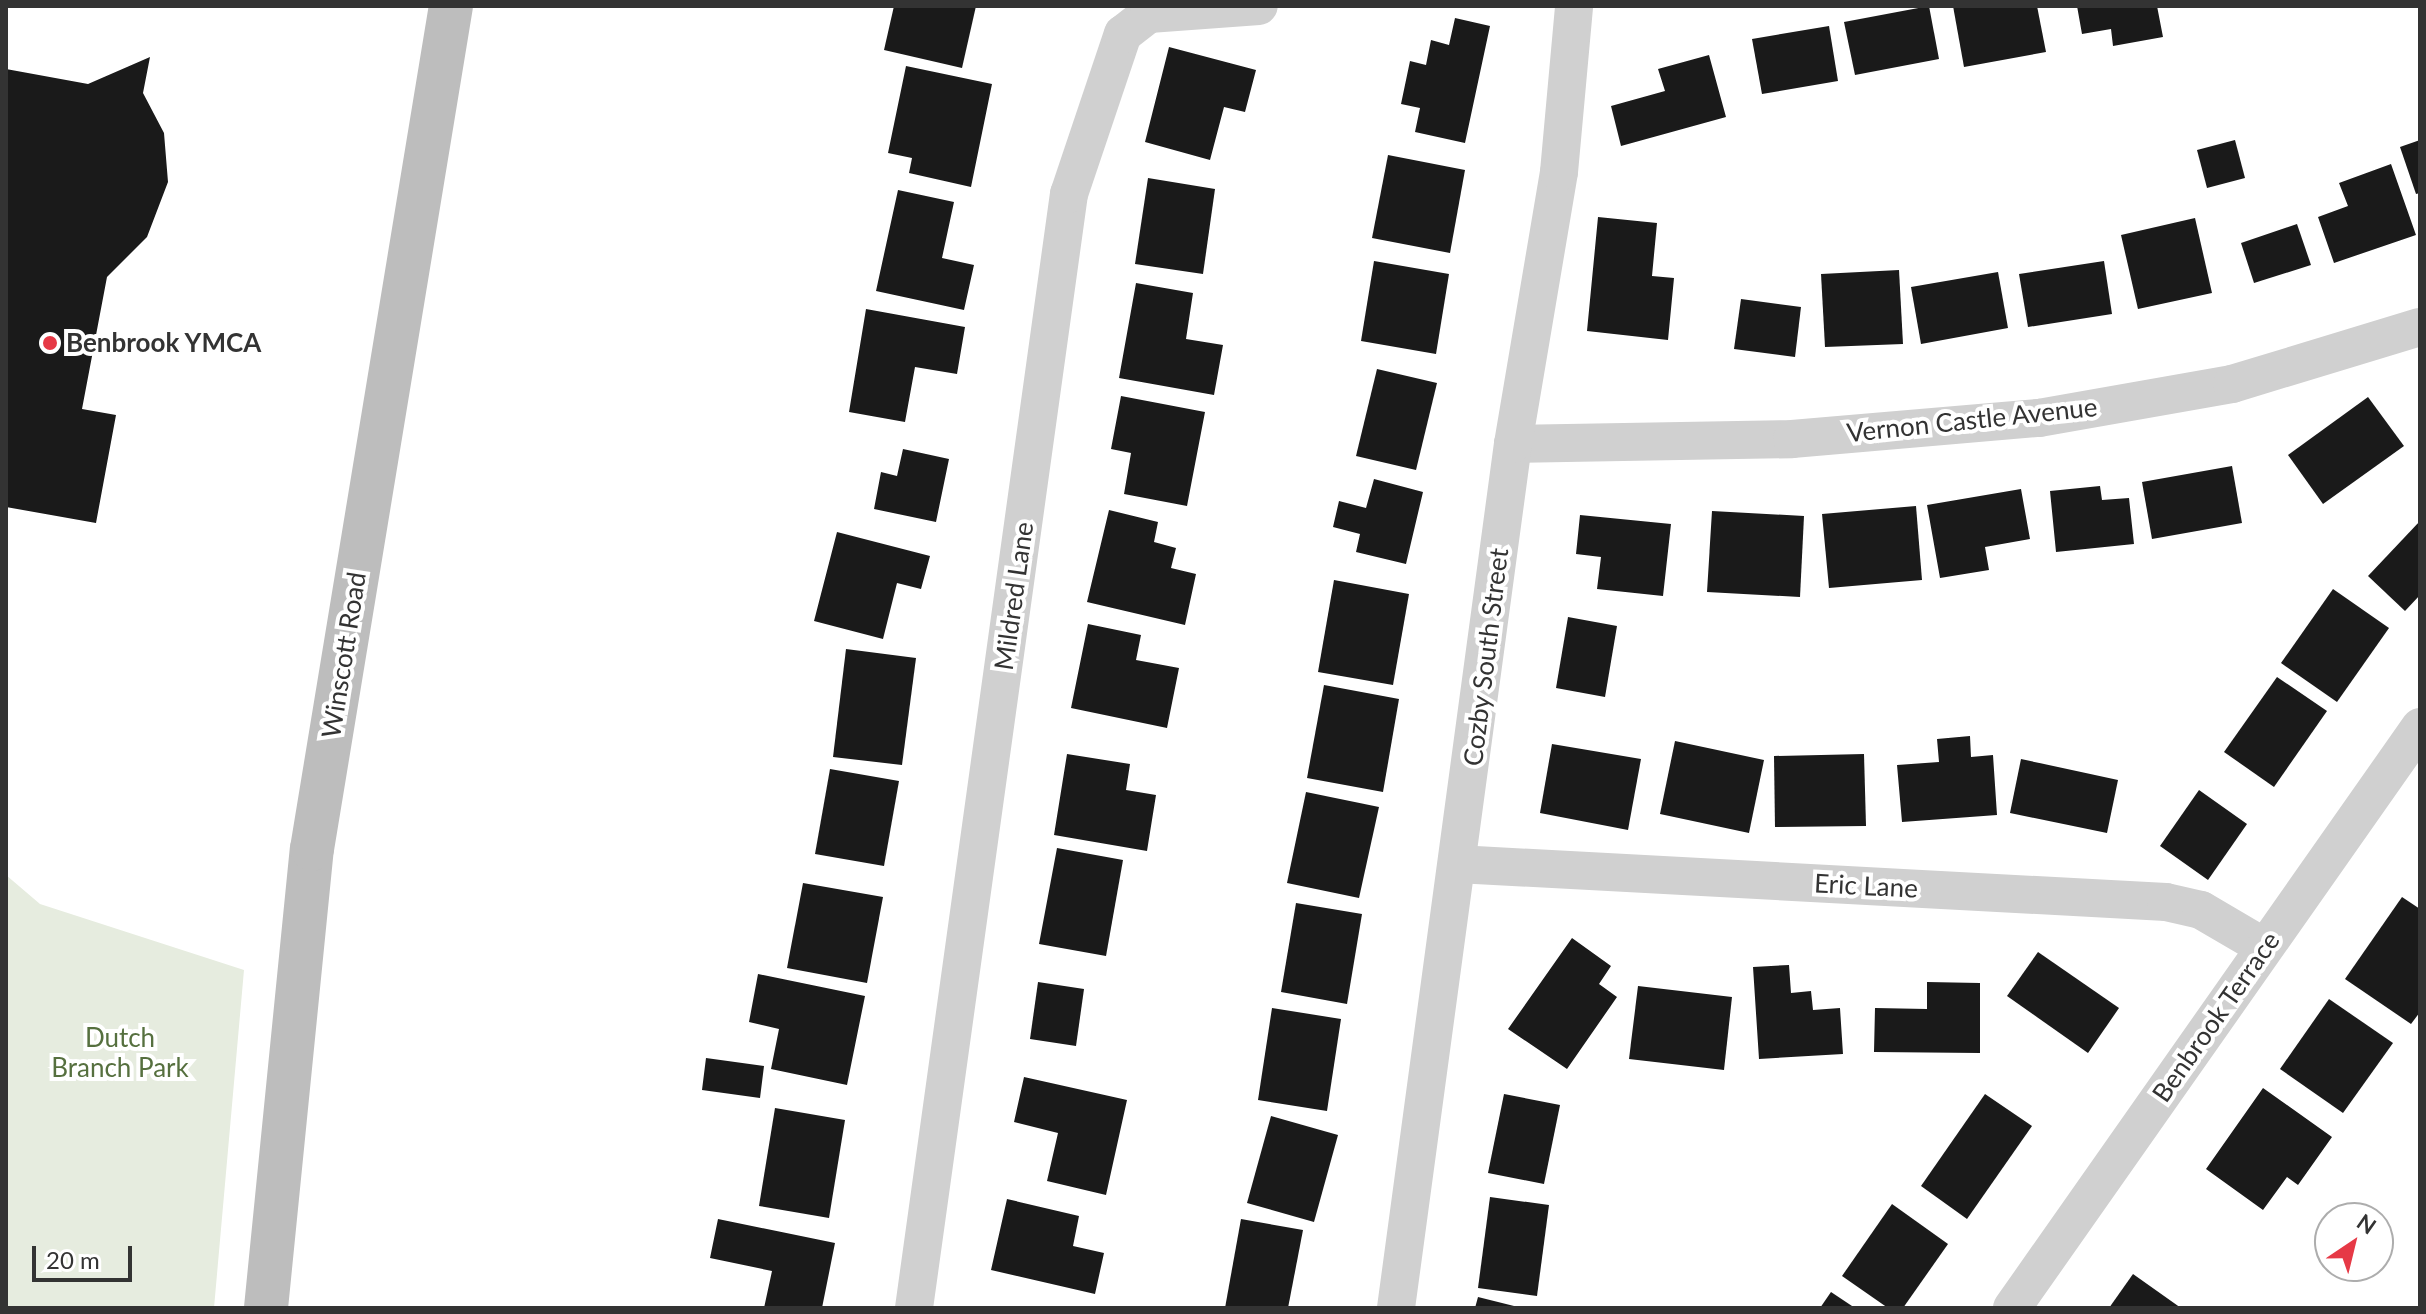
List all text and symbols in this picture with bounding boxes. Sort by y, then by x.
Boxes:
place label: Benbrook YMCA [66,327,262,359]
marker: Benbrook YMCA [41,334,59,352]
street label: Vernon Castle Avenue [1845,391,2099,449]
street label: Mildred Lane [988,520,1040,672]
street label: Cozby South Street [1457,546,1515,768]
street label: Winscott Road [315,570,373,740]
street label: Eric Lane [1813,868,1919,904]
street label: Benbrook Terrace [2146,926,2286,1108]
park label: Dutch Branch Park [51,1022,189,1084]
north arrow [2314,1202,2394,1282]
text: N [2352,1208,2382,1239]
scale bar [36,1230,136,1280]
text: 20 m [46,1245,100,1274]

